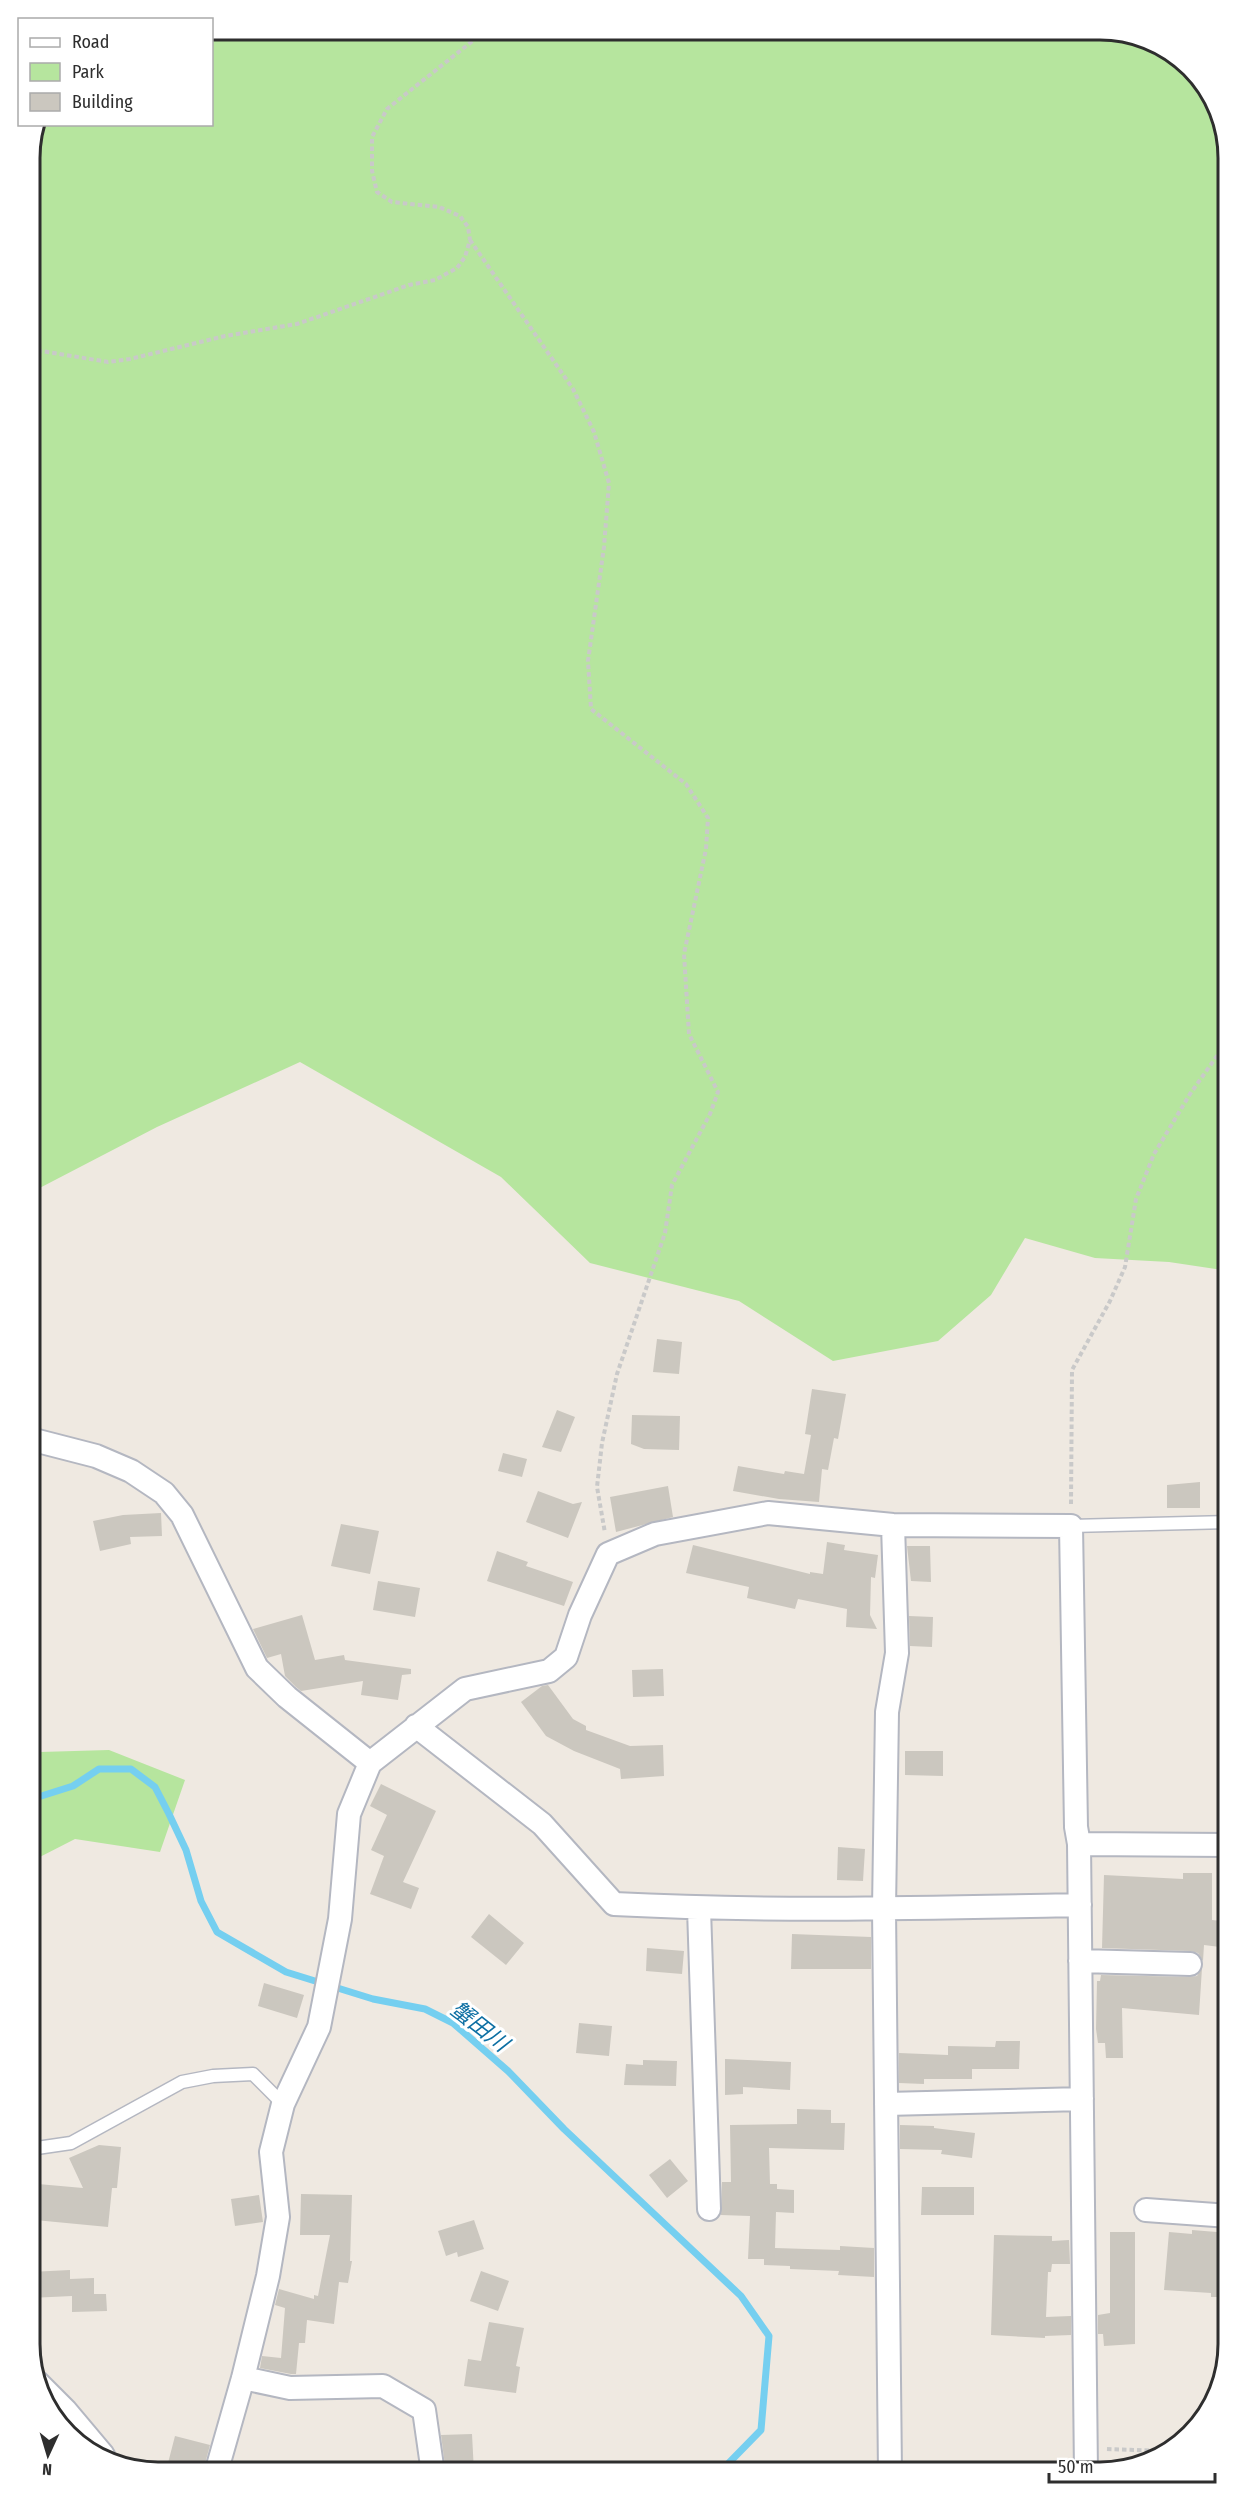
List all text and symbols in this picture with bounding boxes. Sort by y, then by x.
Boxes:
legend [18,18,213,126]
text: Road [72,31,109,53]
text: Park [72,61,105,83]
text: Building [72,91,133,113]
water label: 蟹田川 [445,1995,516,2059]
north arrow [18,2425,78,2485]
scale bar [1049,2446,1216,2484]
text: 50 m [1058,2456,1094,2478]
text: N [42,2460,52,2479]

